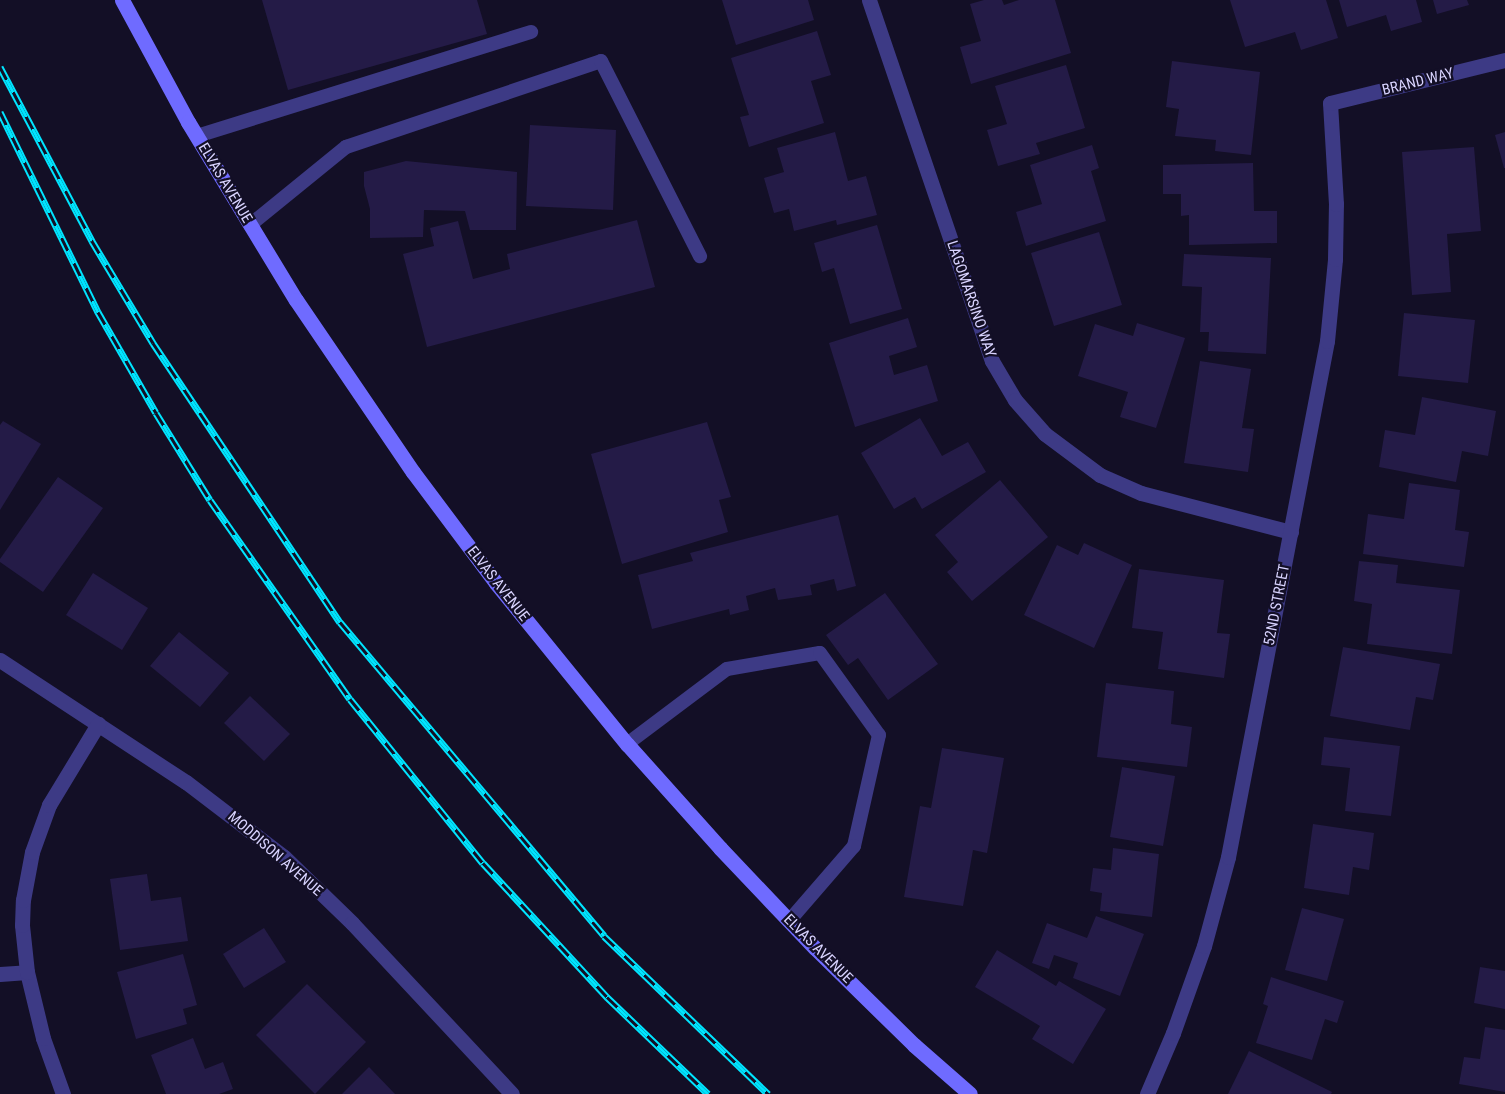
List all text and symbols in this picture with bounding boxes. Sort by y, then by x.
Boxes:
street label: BRAND WAY [1380,64,1456,100]
street label: ELVAS AVENUE [194,140,256,226]
street label: LAGOMARSINO WAY [943,238,999,360]
street label: ELVAS AVENUE [463,543,533,625]
street label: 52ND STREET [1260,563,1294,647]
street label: MODDISON AVENUE [224,808,326,900]
street label: ELVAS AVENUE [780,911,856,987]

